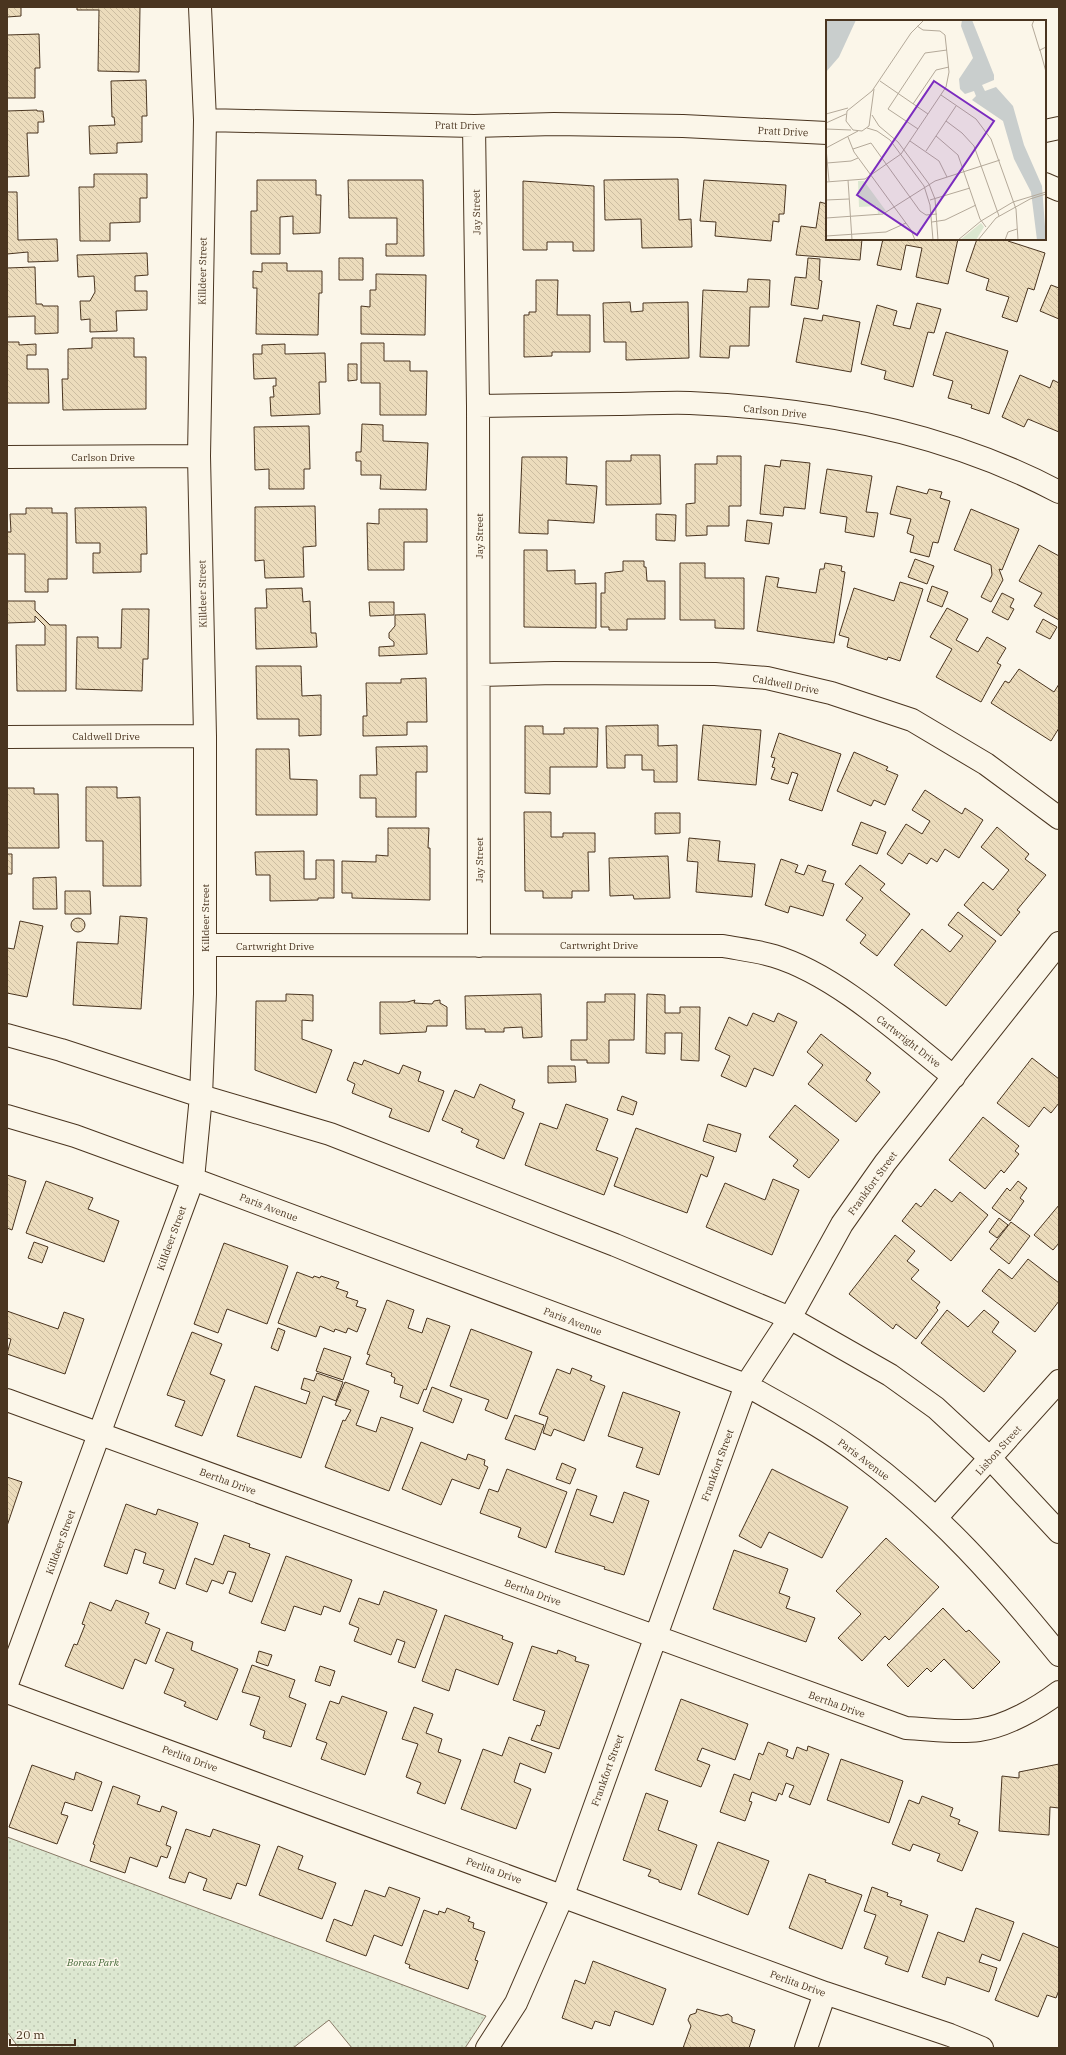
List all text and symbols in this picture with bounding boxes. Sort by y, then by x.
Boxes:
inset map [826,20,1046,240]
street label: Pratt Drive [435,119,485,132]
street label: Pratt Drive [757,124,809,139]
street label: Jay Street [470,189,483,235]
street label: Killdeer Street [195,237,210,305]
street label: Carlson Drive [743,402,807,421]
street label: Carlson Drive [71,451,135,464]
street label: Jay Street [473,513,486,559]
street label: Killdeer Street [195,559,210,628]
street label: Caldwell Drive [752,672,820,697]
street label: Caldwell Drive [72,730,140,743]
street label: Jay Street [473,837,486,883]
street label: Killdeer Street [199,884,212,952]
street label: Cartwright Drive [560,939,638,952]
street label: Cartwright Drive [236,940,314,953]
street label: Cartwright Drive [874,1012,943,1071]
street label: Frankfort Street [845,1149,900,1218]
street label: Paris Avenue [238,1190,300,1225]
street label: Killdeer Street [154,1204,189,1272]
street label: Paris Avenue [542,1304,604,1339]
street label: Lisbon Street [973,1422,1024,1478]
street label: Frankfort Street [698,1427,737,1503]
street label: Paris Avenue [835,1436,892,1483]
street label: Bertha Drive [198,1465,258,1498]
street label: Killdeer Street [43,1508,78,1576]
street label: Bertha Drive [503,1576,563,1609]
street label: Bertha Drive [807,1688,867,1721]
street label: Frankfort Street [588,1732,627,1808]
street label: Perlita Drive [160,1742,220,1775]
street label: Perlita Drive [464,1854,524,1887]
park label: Boreas Park [66,1956,120,1969]
street label: Perlita Drive [768,1967,828,2000]
scale bar [10,2021,75,2047]
text: 20 m [16,2027,45,2042]

